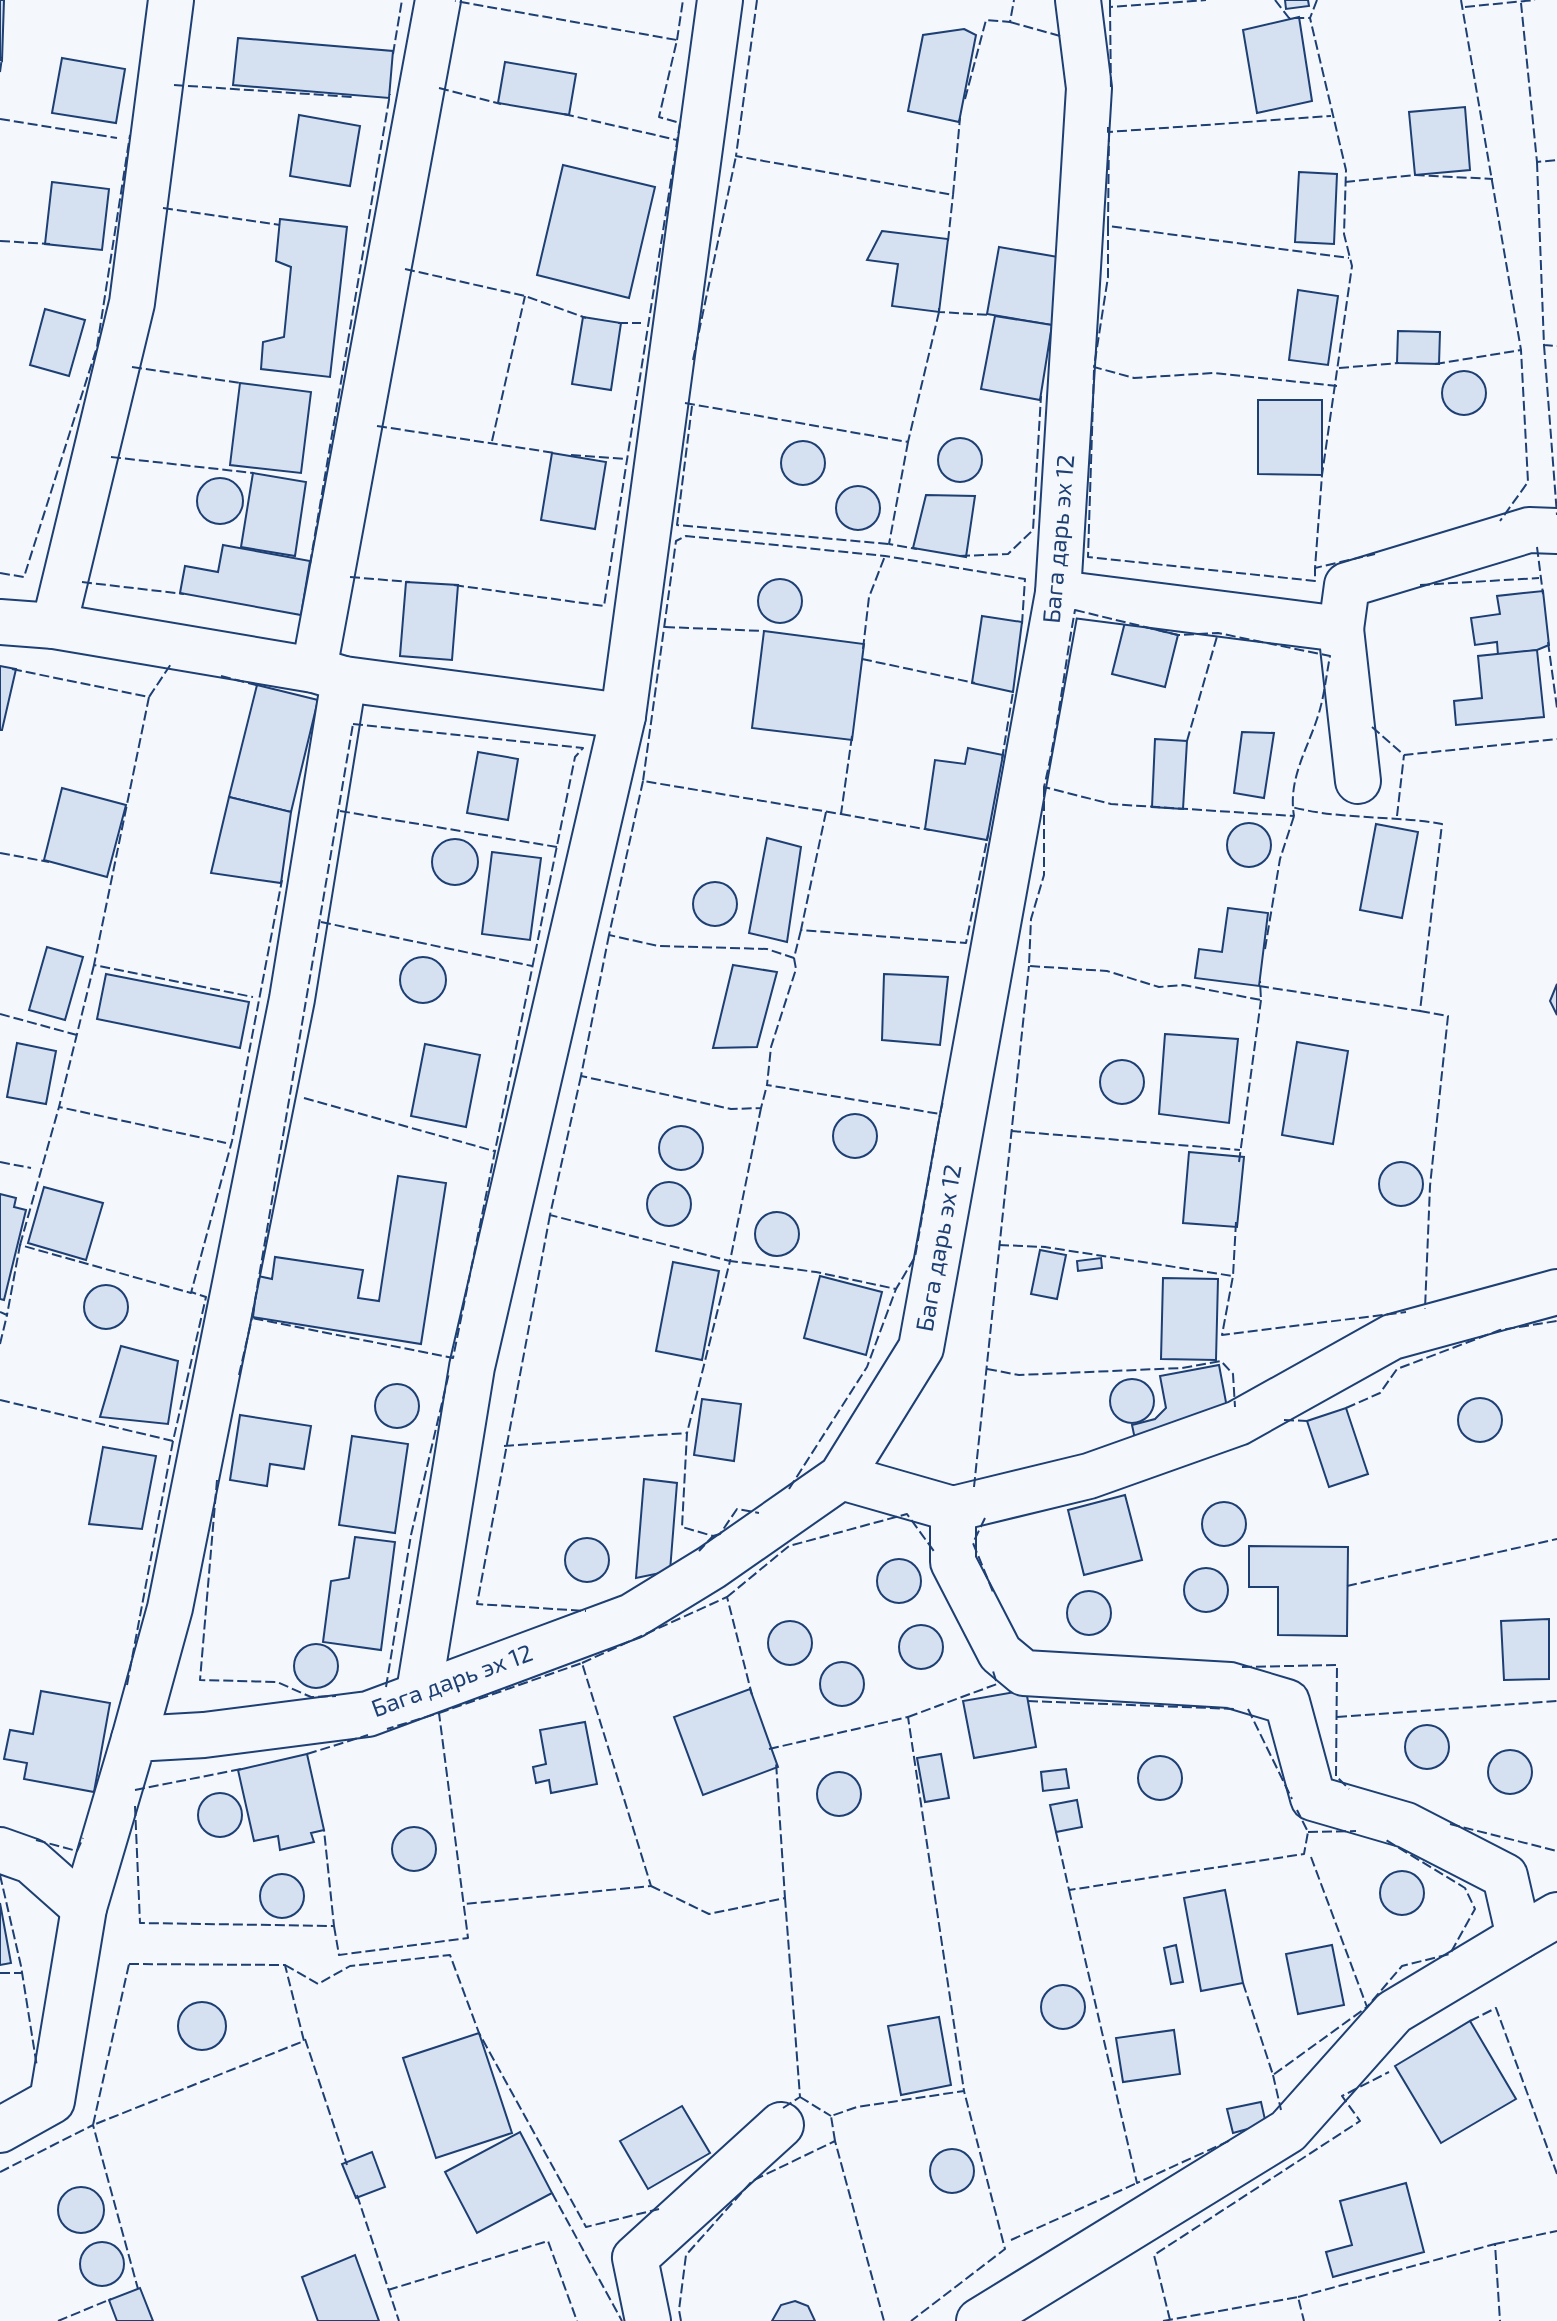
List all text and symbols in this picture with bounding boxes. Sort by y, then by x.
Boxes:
street label: Бага дарь эх 12 [1036,453,1079,625]
street label: Бага дарь эх 12 [909,1162,967,1334]
street label: Бага дарь эх 12 [367,1637,536,1722]

